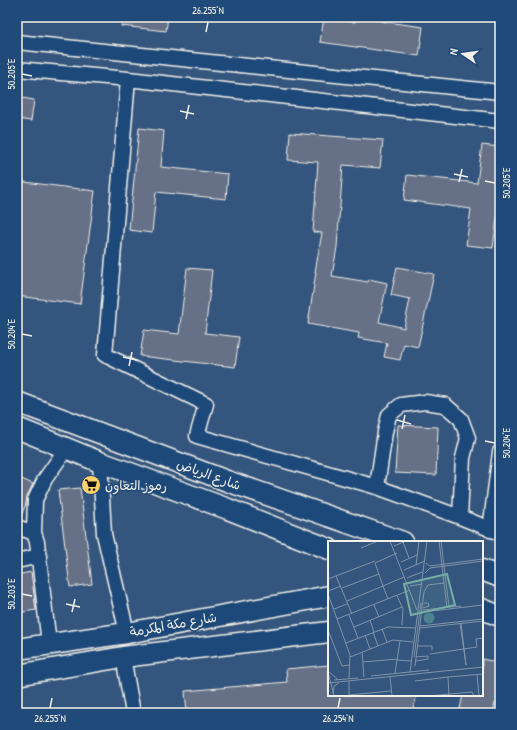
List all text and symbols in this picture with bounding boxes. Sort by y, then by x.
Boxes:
text: 26.255°N [192,4,224,17]
north arrow [443,34,483,74]
text: N [446,47,461,56]
text: 50.205°E [5,58,18,89]
text: 50.205°E [500,167,513,198]
text: 50.204°E [5,318,18,349]
text: 50.204°E [500,427,513,458]
street label: شارع الرياض [174,454,244,495]
supermarket icon: رموز التعاون [80,474,102,496]
place label: رموز التعاون [105,476,167,495]
inset map [328,541,483,696]
text: 50.203°E [5,578,18,610]
street label: شارع مكة المكرمة [128,607,218,642]
text: 26.255°N [34,712,66,725]
text: 26.254°N [322,712,354,725]

